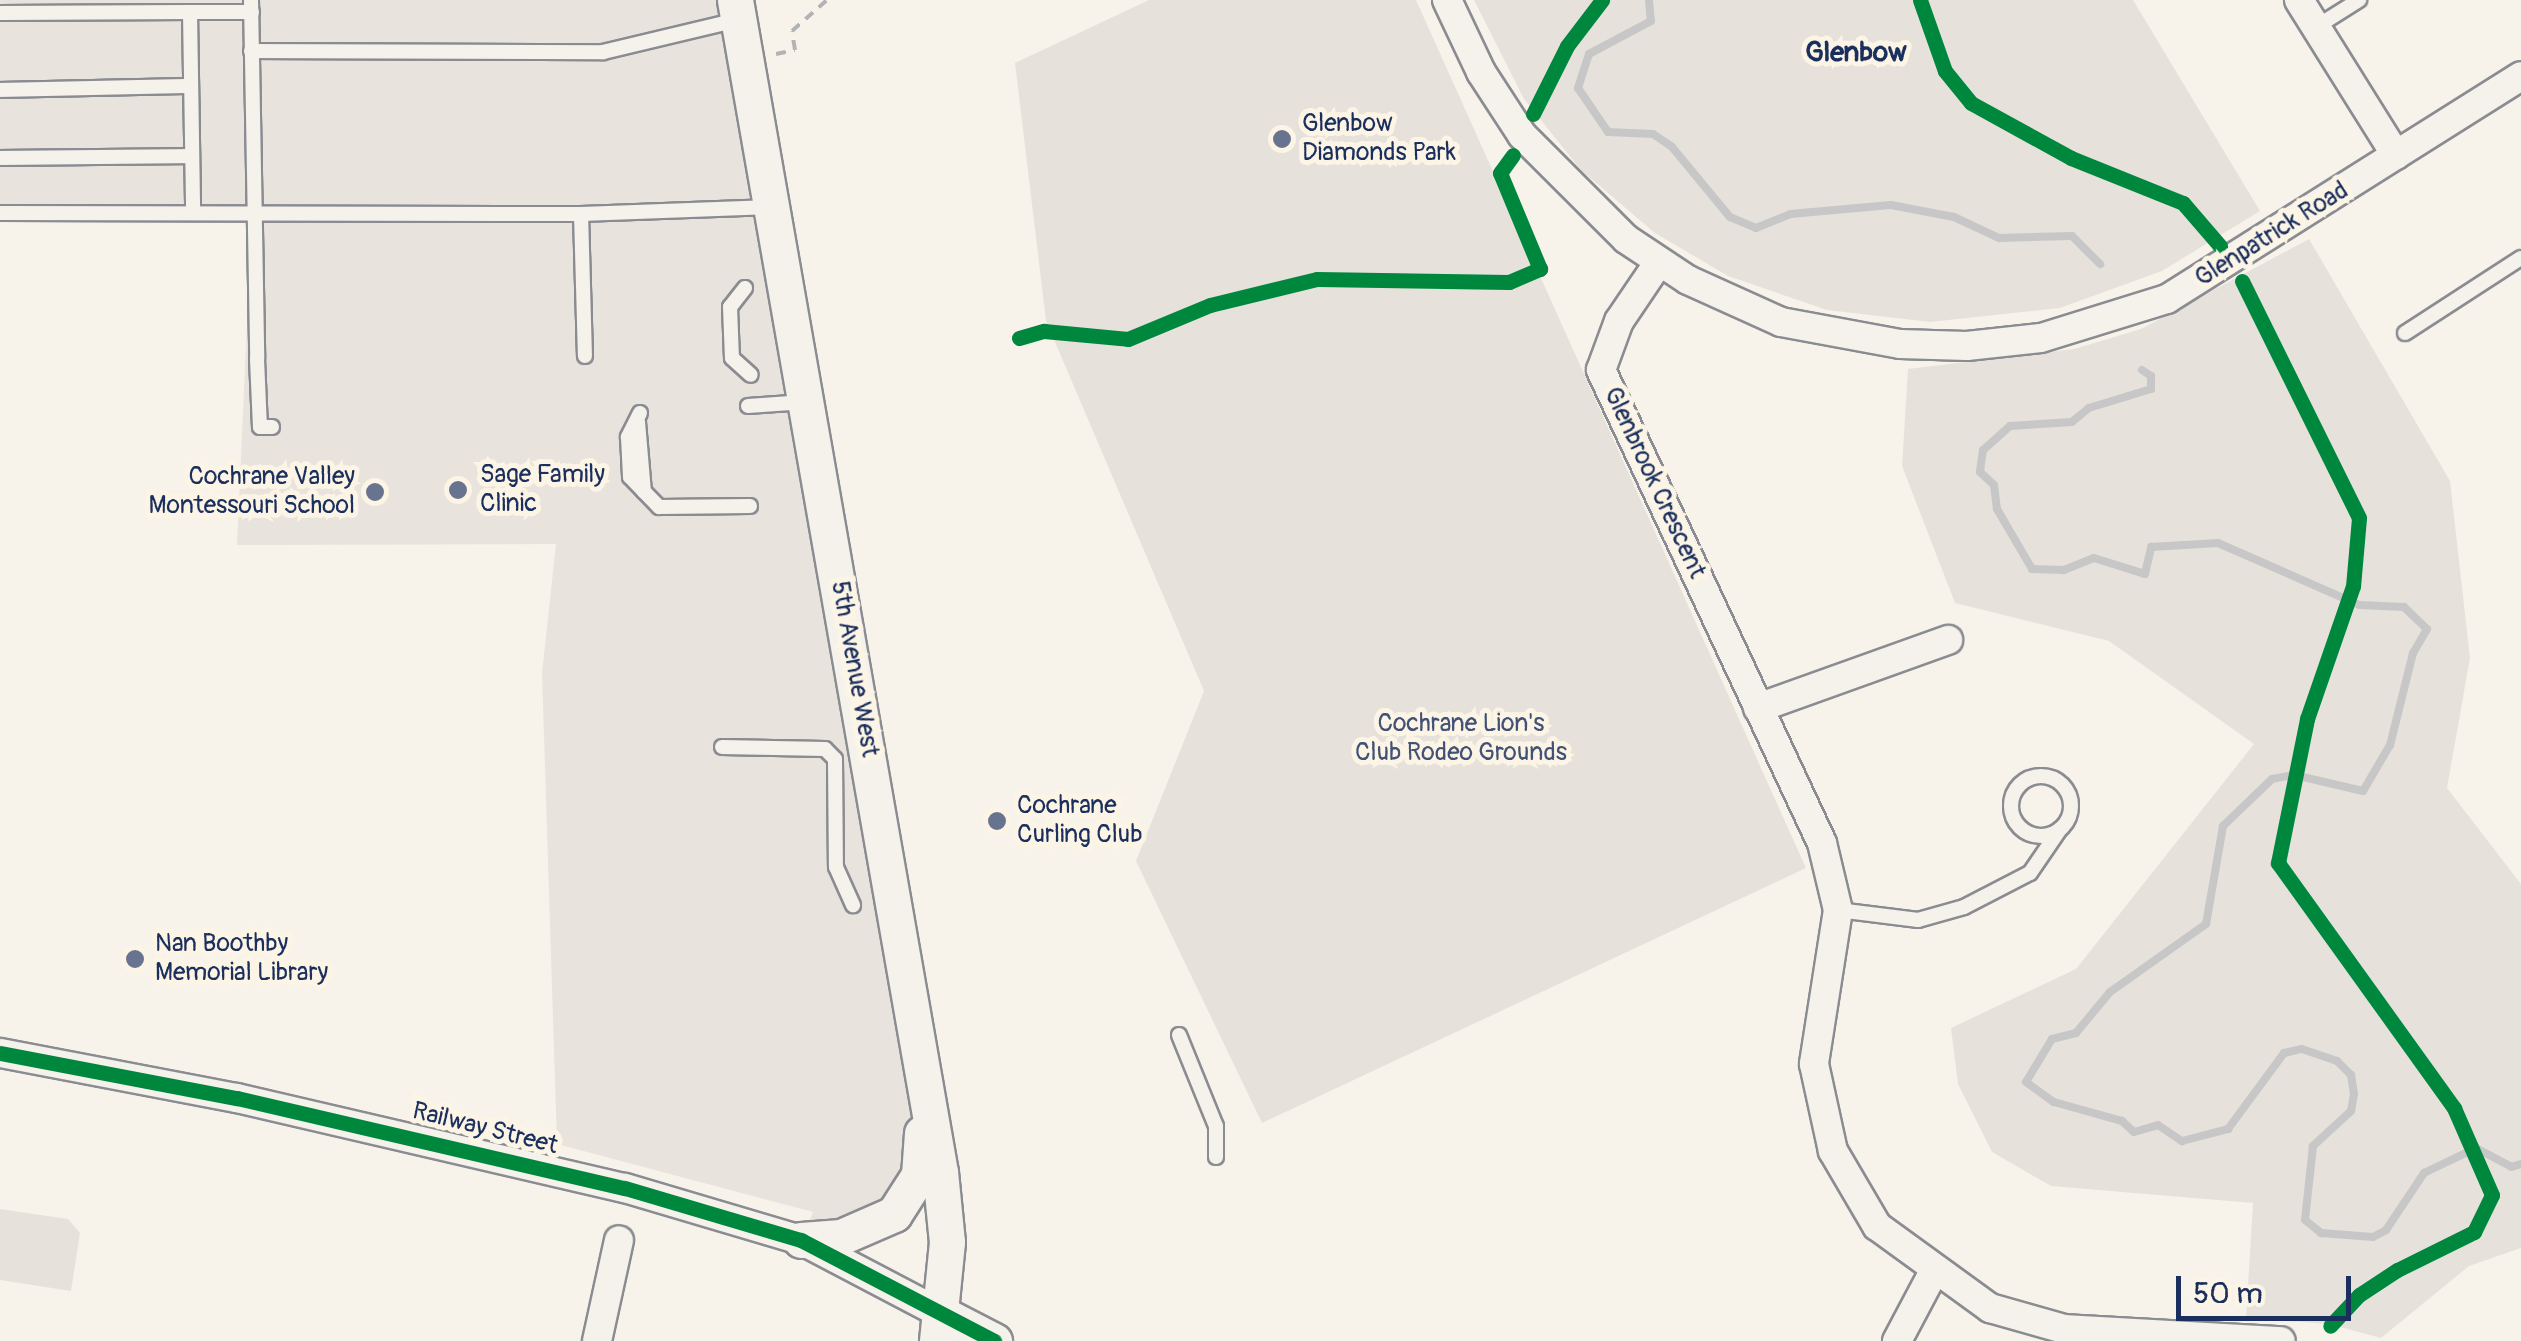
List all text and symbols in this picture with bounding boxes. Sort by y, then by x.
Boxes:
district label: Glenbow [1805,36,1907,70]
place label: Glenbow Diamonds Park [1302,110,1456,169]
marker: Glenbow Diamonds Park [1271,128,1293,150]
street label: Glenpatrick Road [2190,176,2354,294]
street label: Glenbrook Crescent [1597,383,1711,583]
place label: Sage Family Clinic [480,461,605,520]
place label: Cochrane Valley Montessouri School [149,463,355,522]
marker: Sage Family Clinic [445,477,471,503]
marker: Cochrane Valley Montessouri School [364,481,386,503]
street label: 5th Avenue West [824,579,884,759]
park label: Cochrane Lion's Club Rodeo Grounds [1355,710,1567,769]
place label: Cochrane Curling Club [1017,792,1142,851]
marker: Cochrane Curling Club [986,810,1008,832]
place label: Nan Boothby Memorial Library [155,930,328,989]
marker: Nan Boothby Memorial Library [124,948,146,970]
street label: Railway Street [409,1096,561,1162]
scale bar [2181,1256,2356,1318]
text: 50 m [2193,1275,2263,1312]

